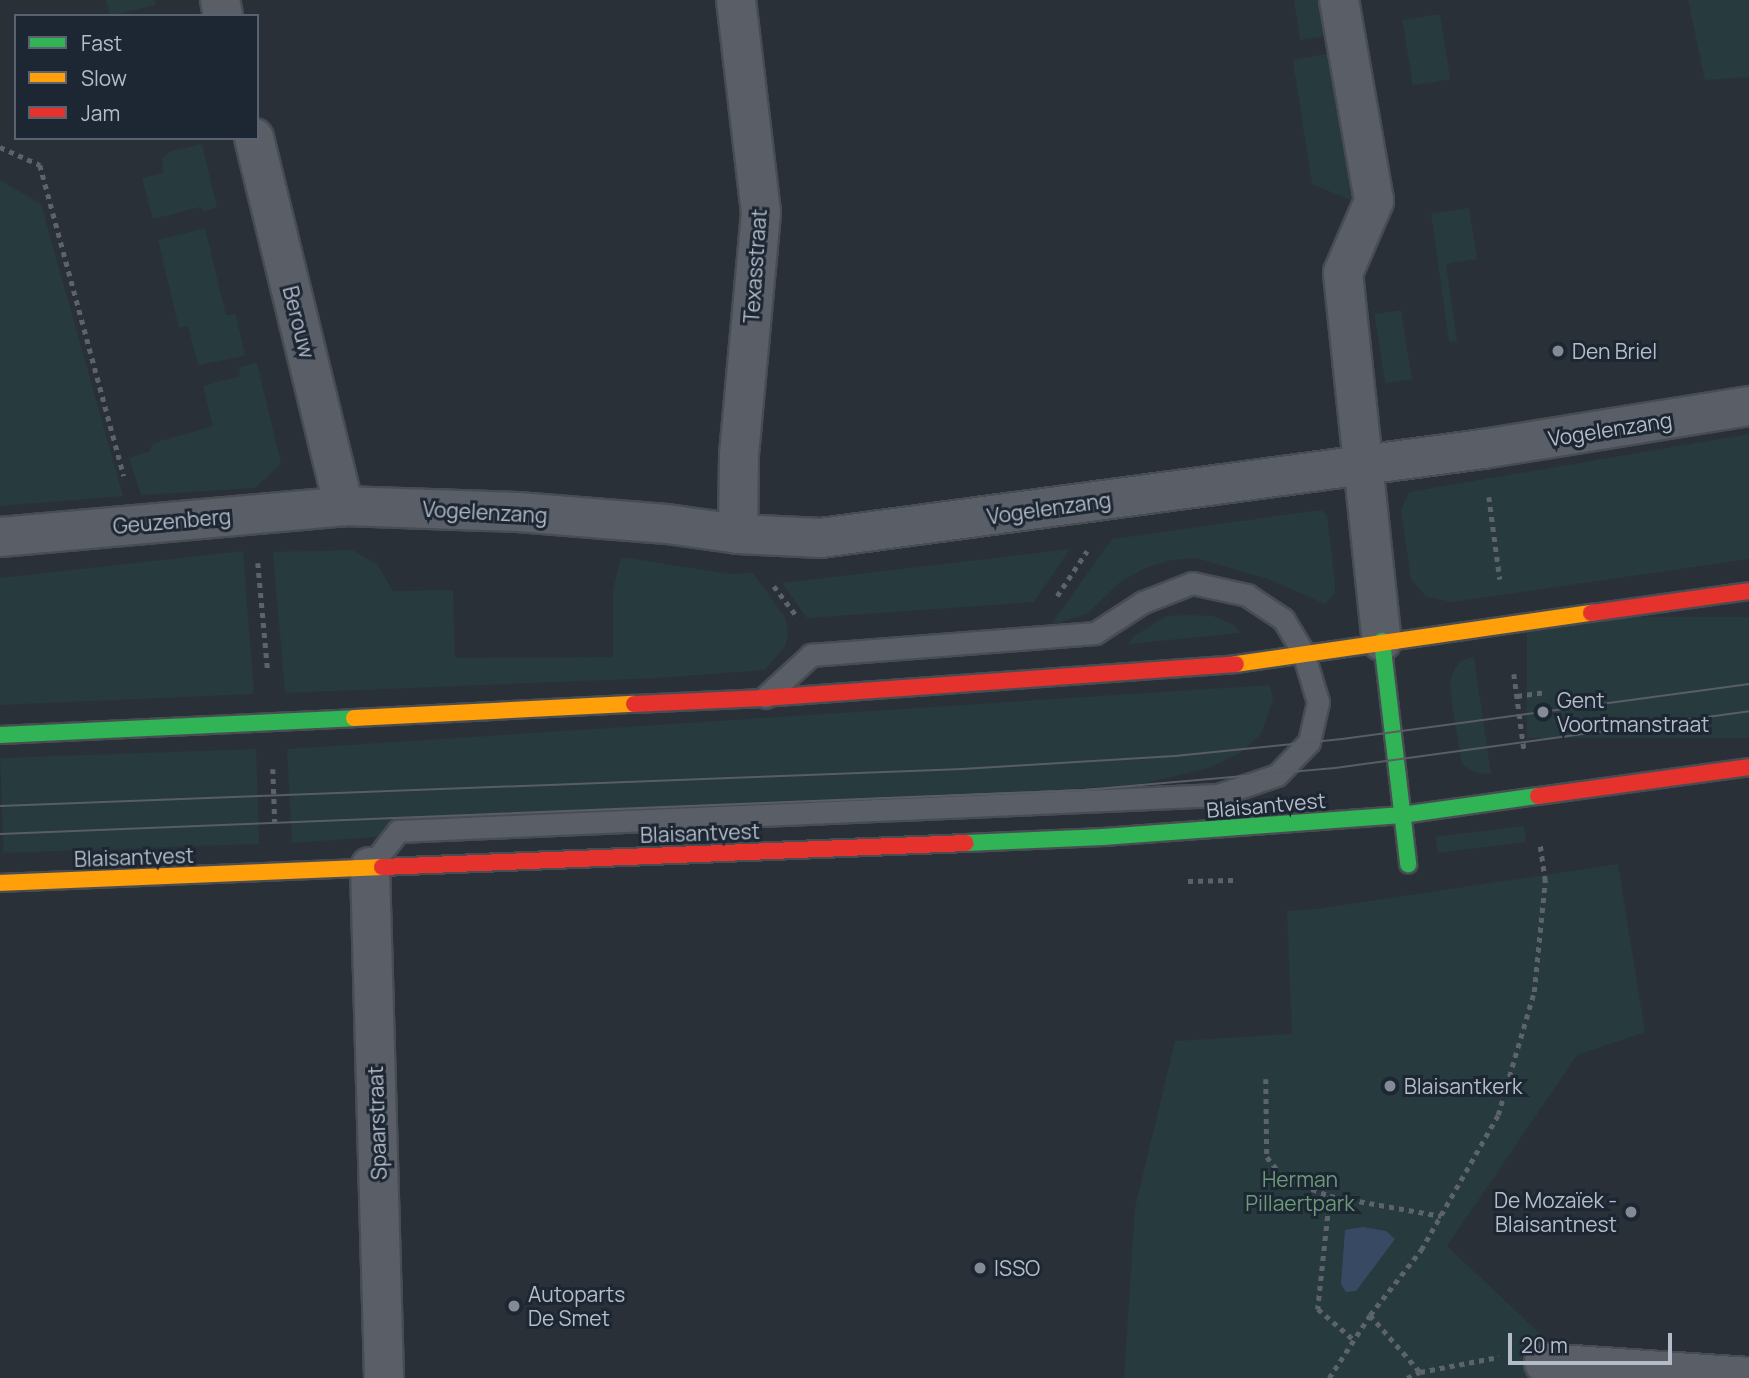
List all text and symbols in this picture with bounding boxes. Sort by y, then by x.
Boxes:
legend [14,14,259,140]
text: Fast [81,29,122,57]
text: Slow [81,64,127,92]
text: Jam [81,99,120,127]
street label: Texasstraat [738,208,772,324]
street label: Berouw [278,283,320,361]
place label: Den Briel [1572,338,1657,364]
marker: Den Briel [1550,343,1566,359]
street label: Vogelenzang [1546,407,1674,451]
street label: Vogelenzang [985,487,1113,529]
street label: Vogelenzang [422,496,548,528]
street label: Geuzenberg [112,503,232,539]
place label: Gent Voortmanstraat [1557,687,1710,737]
marker: Gent Voortmanstraat [1535,704,1551,720]
street label: Blaisantvest [1205,787,1327,823]
street label: Blaisantvest [640,818,760,848]
street label: Blaisantvest [74,842,194,872]
street label: Spaarstraat [362,1066,392,1180]
place label: Blaisantkerk [1404,1073,1522,1099]
marker: Blaisantkerk [1382,1078,1398,1094]
park label: Herman Pillaertpark [1245,1166,1355,1216]
place label: De Mozaïek - Blaisantnest [1494,1187,1617,1237]
marker: De Mozaïek - Blaisantnest [1623,1204,1639,1220]
place label: ISSO [994,1255,1040,1281]
marker: ISSO [972,1260,988,1276]
place label: Autoparts De Smet [528,1281,625,1331]
marker: Autoparts De Smet [506,1298,522,1314]
scale bar [1511,1318,1676,1362]
text: 20 m [1521,1331,1568,1359]

